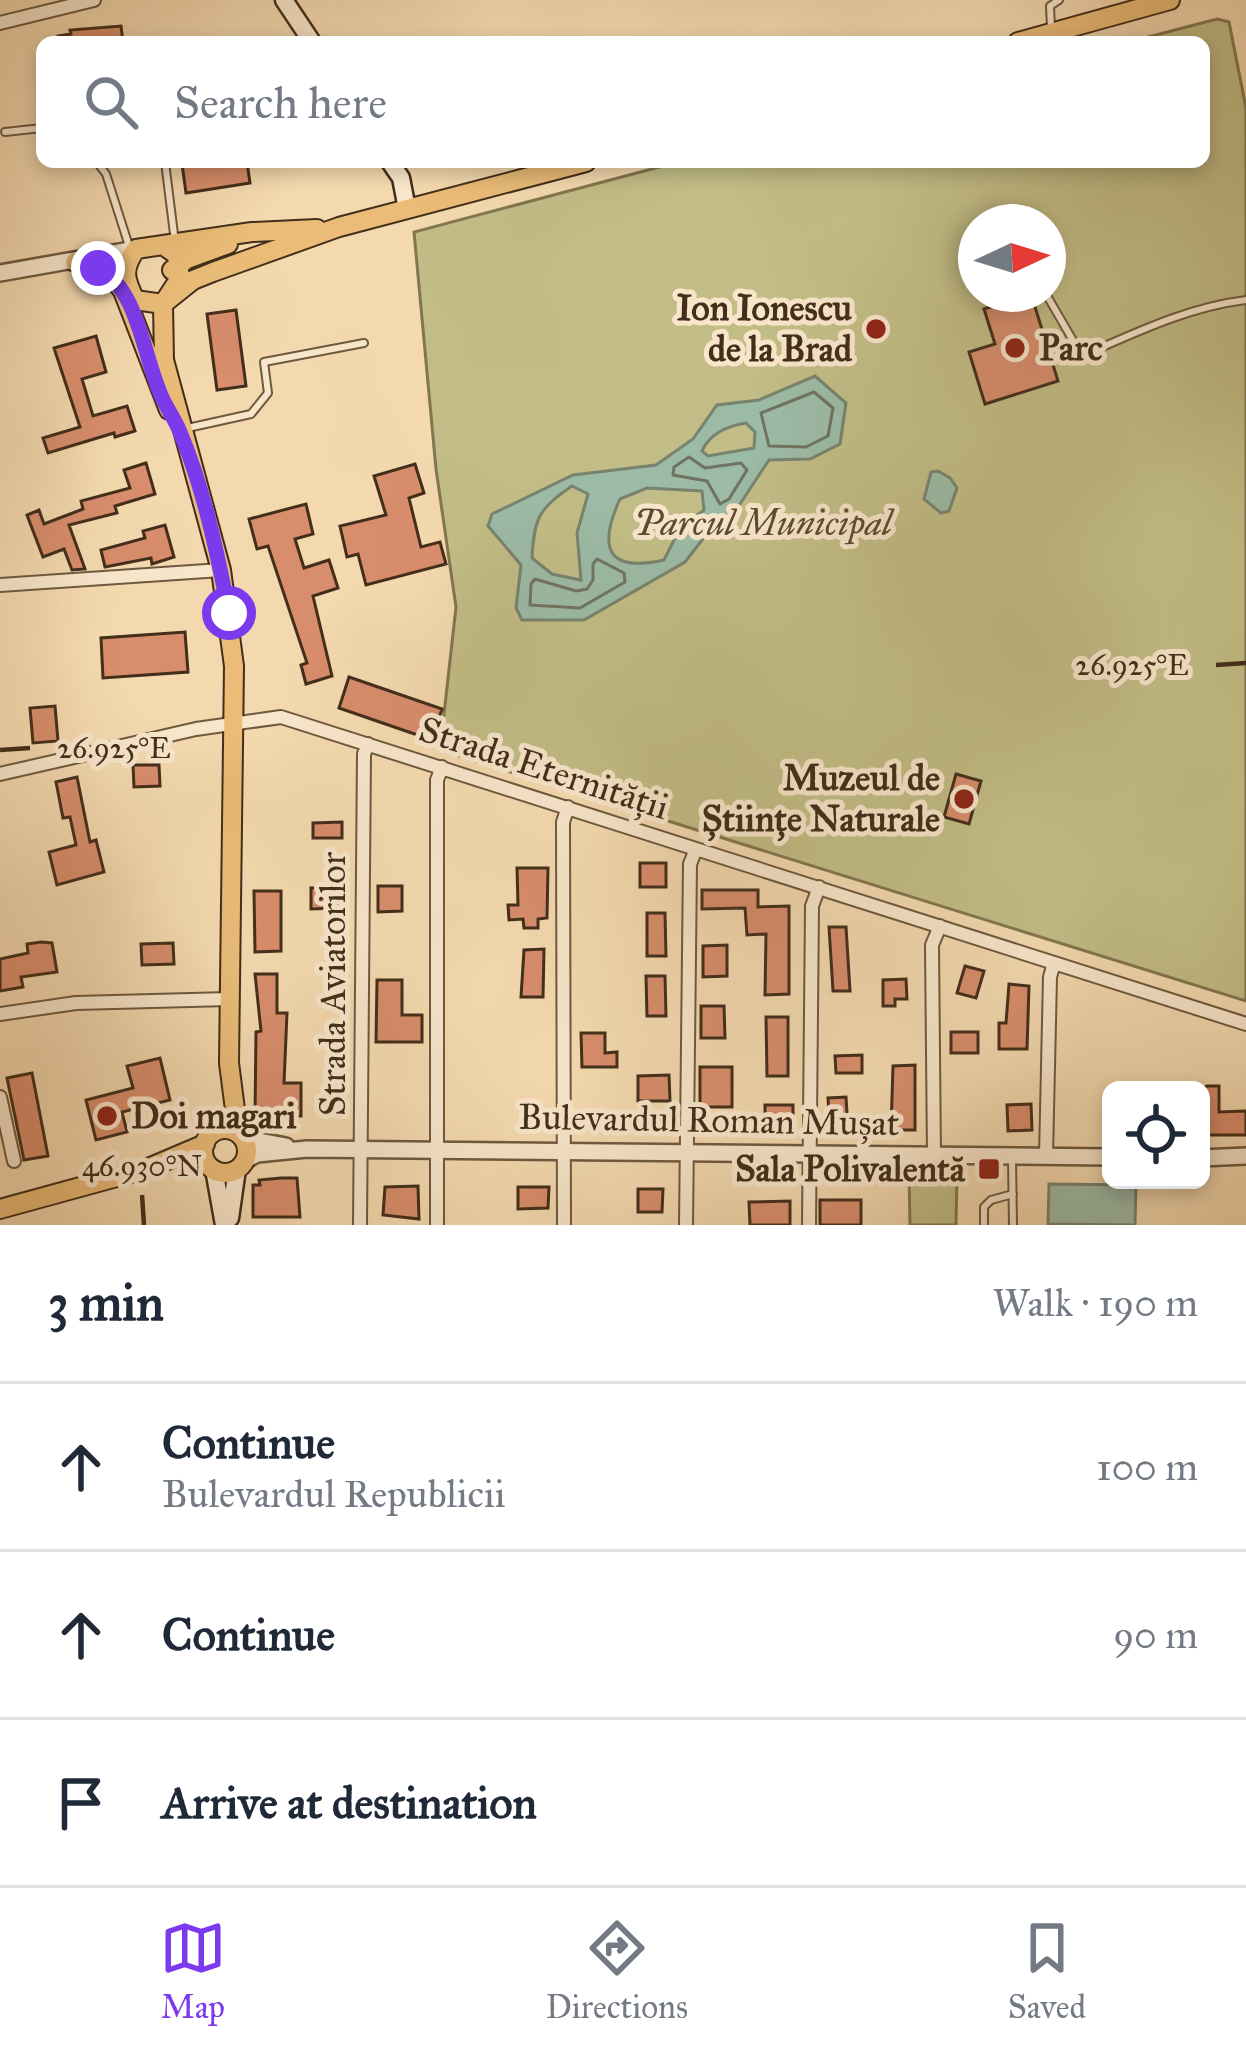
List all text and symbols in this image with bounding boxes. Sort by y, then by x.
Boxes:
search box [36,36,1210,168]
icon: search [78,69,144,135]
text: Search here [174,75,387,130]
north arrow [958,204,1066,312]
route end [71,241,125,295]
place label: Ion Ionescu de la Brad [677,286,853,371]
marker: Ion Ionescu de la Brad [863,316,889,342]
place label: Parc [1039,326,1103,370]
marker: Parc [1002,335,1028,361]
park label: Parcul Municipal [634,501,895,545]
route start [202,586,256,640]
text: 26.925°E [1075,647,1189,684]
street label: Strada Eternității [414,707,674,829]
text: 26.925°E [57,730,171,767]
place label: Muzeul de Științe Naturale [702,756,940,842]
marker: Muzeul de Științe Naturale [951,786,977,812]
street label: Strada Aviatorilor [311,851,355,1116]
map controls [1102,1081,1210,1189]
button: locate [1102,1081,1210,1189]
place label: Doi magari [131,1094,296,1138]
street label: Bulevardul Roman Mușat [518,1095,900,1145]
marker: Doi magari [94,1103,120,1129]
place label: Sala Polivalentă [735,1147,966,1191]
text: 46.930°N [82,1148,202,1185]
marker: Sala Polivalentă [976,1156,1002,1182]
text: 3 min [48,1272,164,1334]
text: Walk · 190 m [992,1279,1198,1327]
text: Continue [162,1415,335,1470]
icon: ahead [48,1434,114,1500]
text: 100 m [1096,1443,1198,1491]
text: Bulevardul Republicii [162,1470,505,1518]
icon: ahead [48,1602,114,1668]
text: Continue [162,1607,335,1662]
text: 90 m [1113,1611,1198,1659]
icon: arrive [48,1770,114,1836]
text: Arrive at destination [162,1775,537,1830]
tab: Map [160,1915,226,2027]
tab: Directions [546,1915,688,2027]
tab: Saved [1008,1915,1086,2027]

